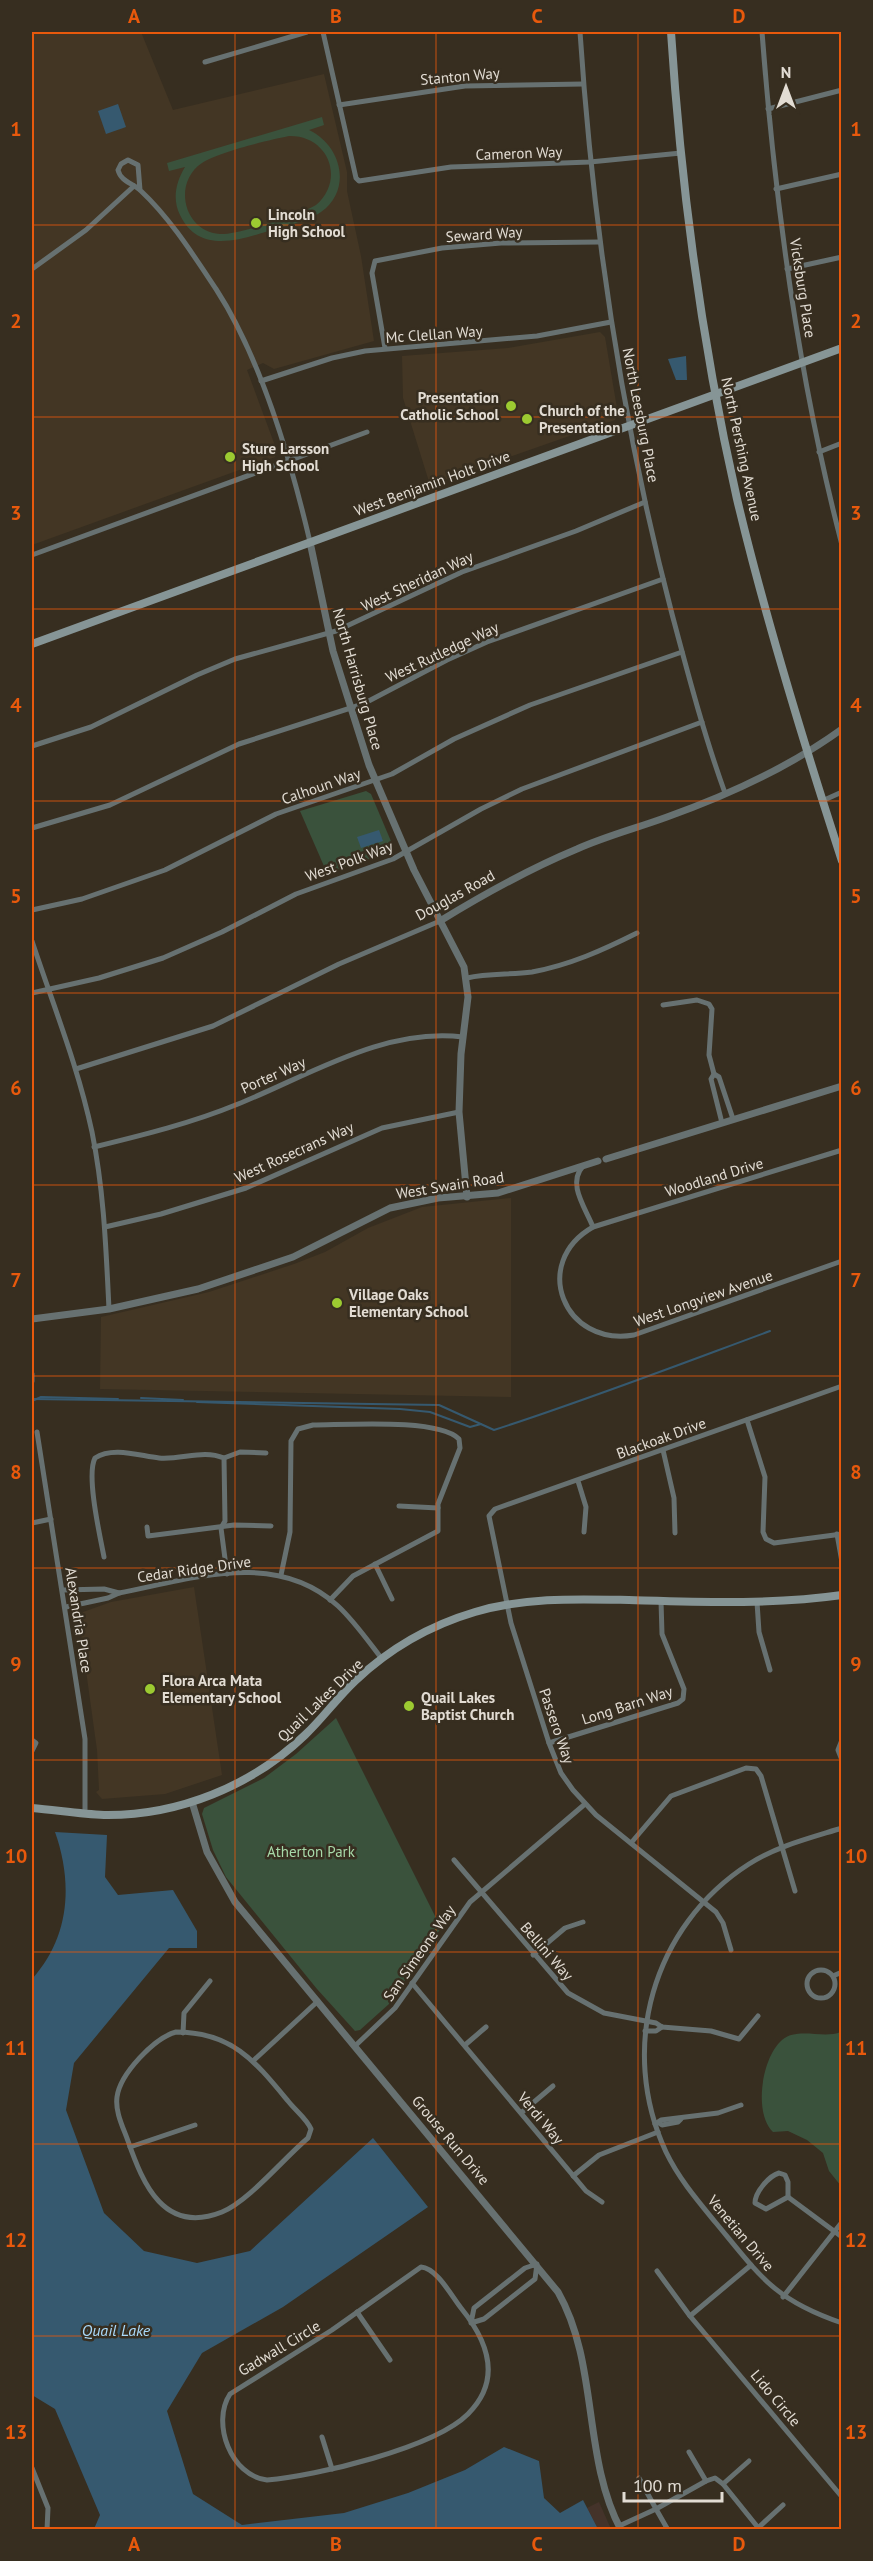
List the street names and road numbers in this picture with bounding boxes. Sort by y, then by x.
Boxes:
street label: Stanton Way [419,63,501,89]
street label: Cameron Way [475,142,563,164]
street label: Seward Way [445,222,523,246]
street label: Vicksburg Place [786,236,820,339]
street label: Mc Clellan Way [385,321,483,347]
street label: North Leesburg Place [619,346,663,484]
street label: North Pershing Avenue [717,375,767,523]
street label: West Benjamin Holt Drive [351,446,513,520]
street label: West Sheridan Way [358,547,476,615]
street label: North Harrisburg Place [329,606,387,752]
street label: West Rutledge Way [382,618,502,686]
street label: Calhoun Way [279,764,363,808]
street label: West Polk Way [303,836,395,886]
street label: Douglas Road [412,865,498,925]
street label: Porter Way [238,1052,308,1098]
street label: West Rosecrans Way [231,1117,357,1187]
street label: Woodland Drive [663,1153,765,1201]
street label: West Swain Road [395,1167,505,1203]
street label: West Longview Avenue [631,1265,775,1331]
street label: Blackoak Drive [613,1413,709,1463]
street label: Cedar Ridge Drive [136,1552,252,1586]
street label: Alexandria Place [61,1566,97,1674]
street label: Quail Lakes Drive [273,1654,367,1746]
street label: Long Barn Way [579,1681,675,1729]
street label: Passero Way [535,1686,579,1766]
street label: San Simeone Way [379,1901,459,2005]
street label: Bellini Way [516,1918,578,1984]
street label: Verdi Way [513,2087,568,2148]
street label: Grouse Run Drive [408,2091,494,2189]
street label: Venetian Drive [703,2190,778,2275]
street label: Gadwall Circle [235,2316,323,2380]
street label: Lido Circle [747,2366,805,2430]

